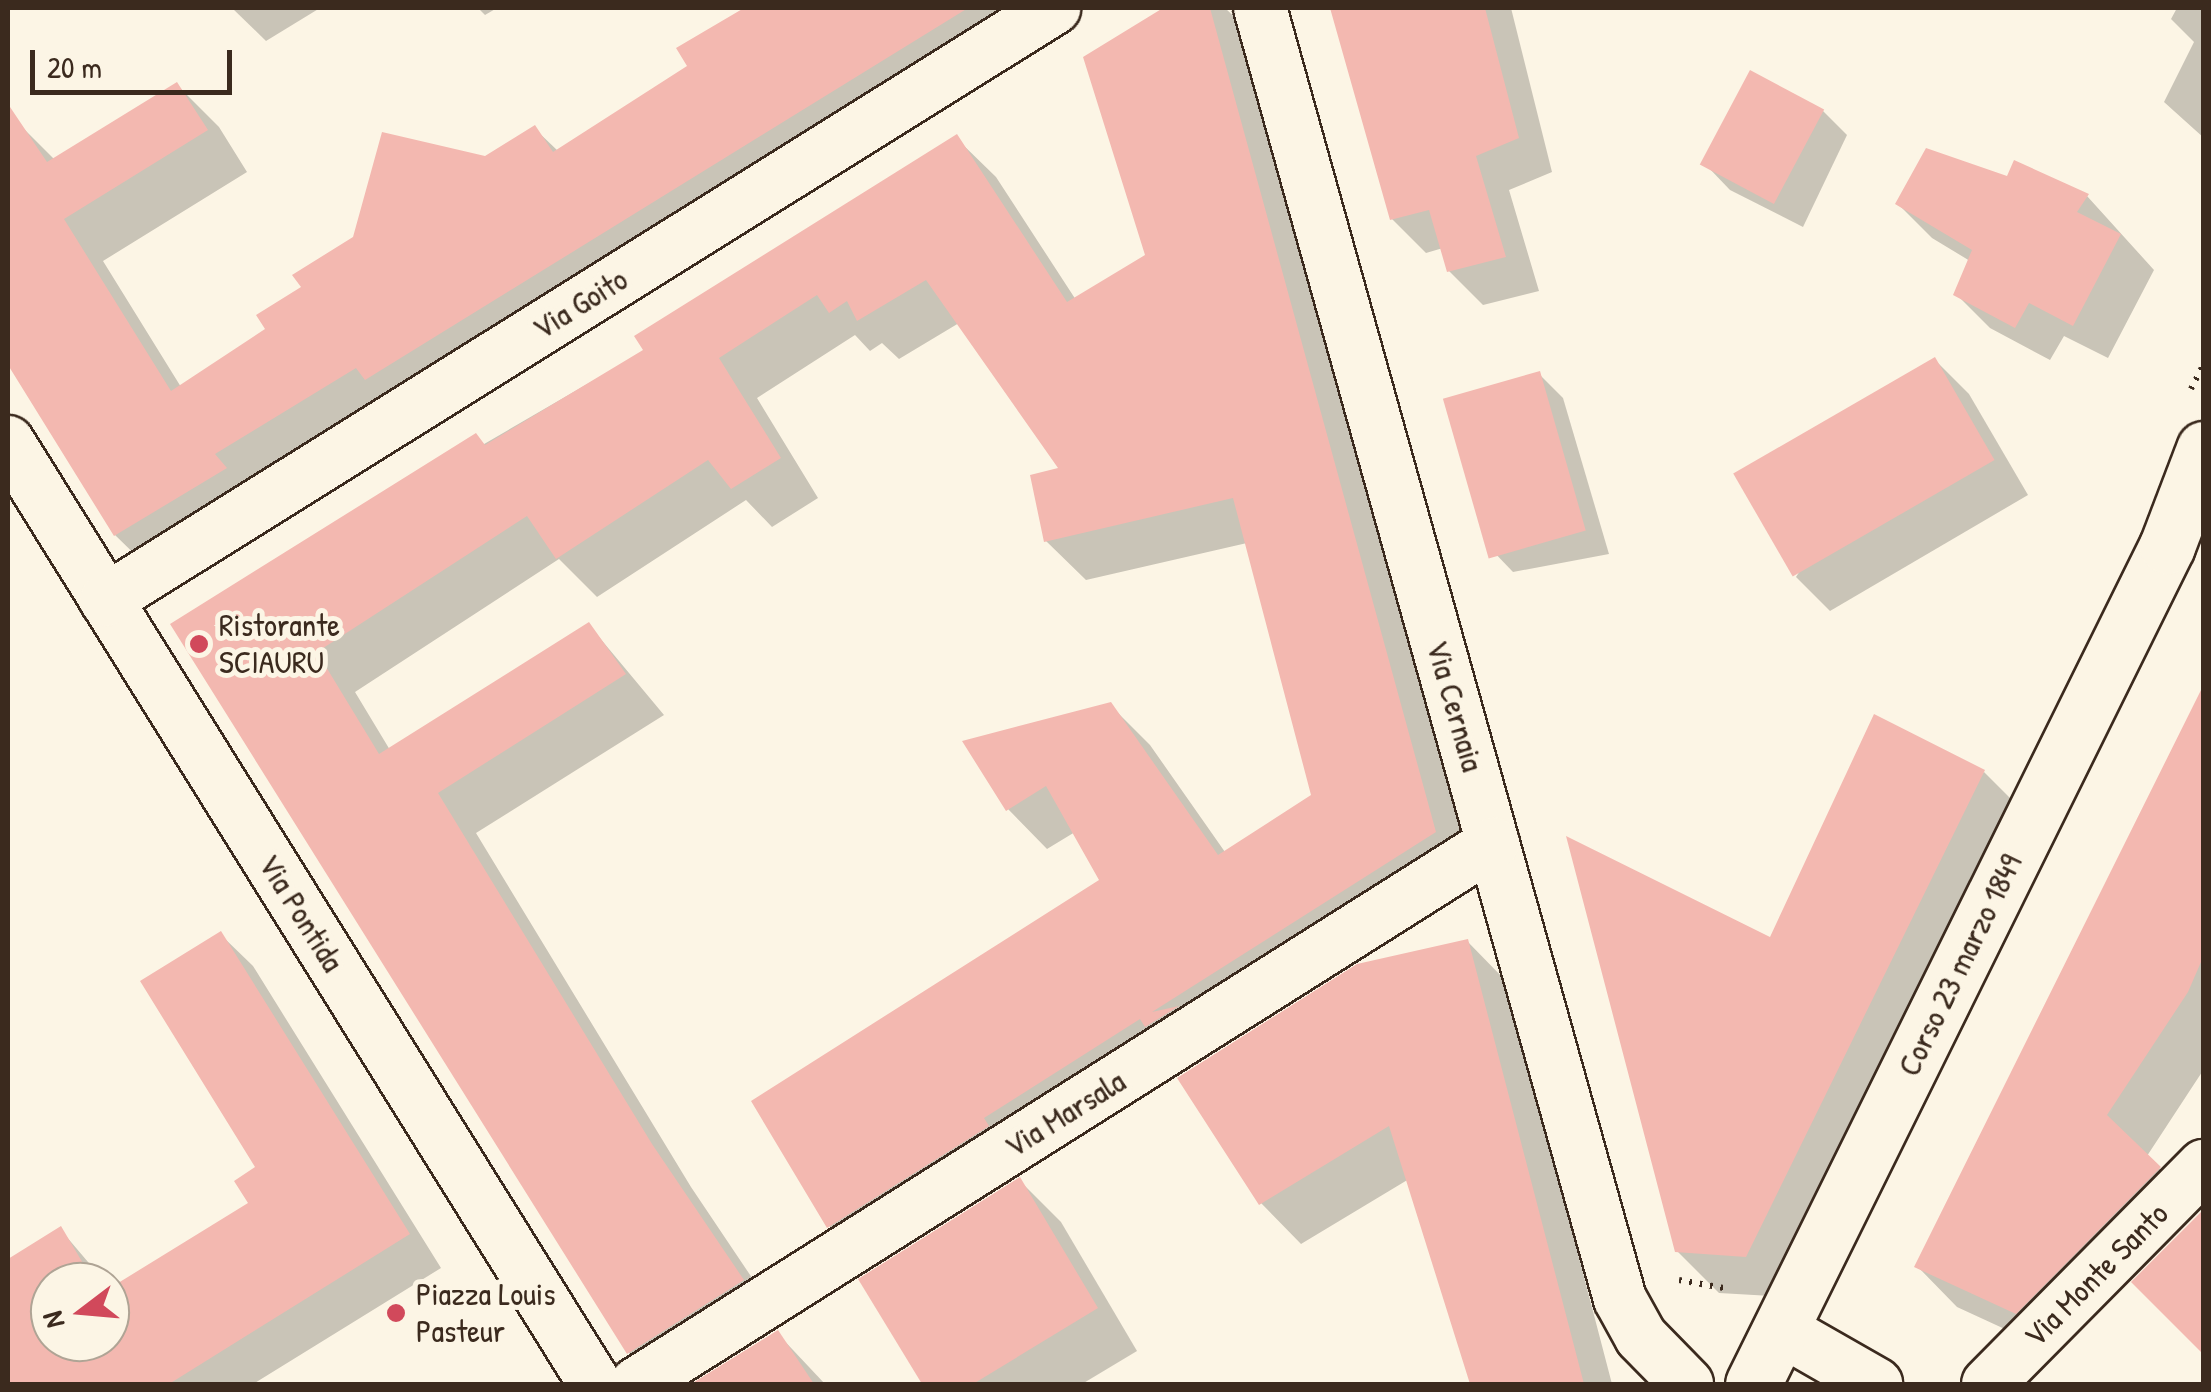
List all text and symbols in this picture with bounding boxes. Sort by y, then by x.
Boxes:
scale bar [35,30,238,92]
text: 20 m [47,47,102,87]
street label: Via Goito [526,260,634,348]
place label: Ristorante SCIAURU [219,607,340,682]
marker: Ristorante SCIAURU [188,633,210,655]
street label: Via Cernaia [1418,636,1492,776]
street label: Via Pontida [250,847,352,979]
street label: Corso 23 marzo 1849 [1890,848,2030,1082]
street label: Via Marsala [998,1062,1132,1166]
street label: Via Monte Santo [2016,1195,2176,1355]
north arrow [30,1262,130,1362]
place label: Piazza Louis Pasteur [416,1276,555,1351]
marker: Piazza Louis Pasteur [385,1302,407,1324]
text: N [33,1307,73,1332]

